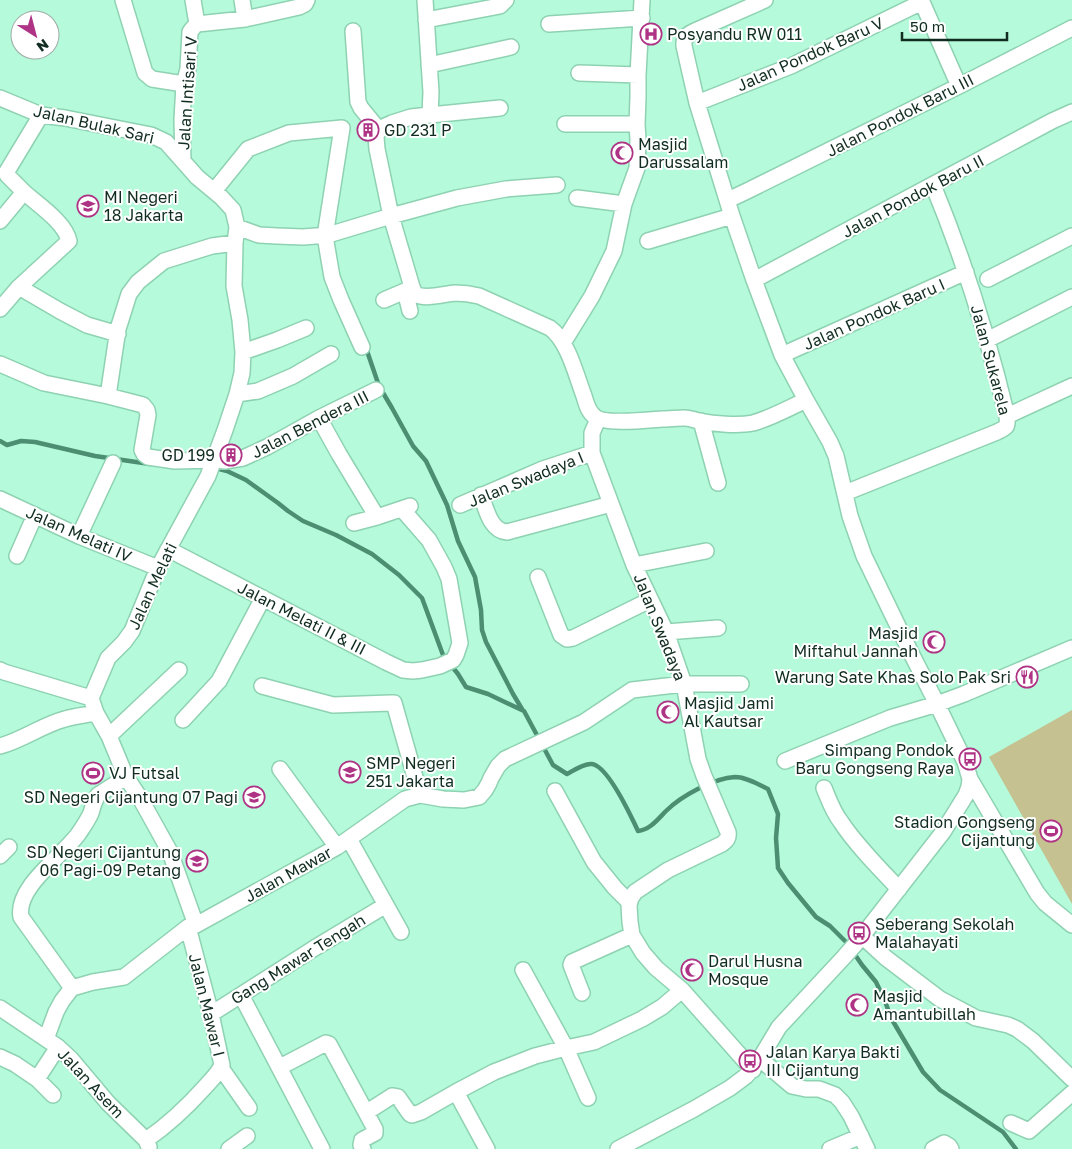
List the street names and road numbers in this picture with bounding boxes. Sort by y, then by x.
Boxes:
street label: Jalan Pondok Baru V [734,13,887,95]
street label: Jalan Intisari V [173,35,201,151]
street label: Jalan Pondok Baru III [823,69,977,161]
street label: Jalan Bulak Sari [32,100,156,148]
street label: Jalan Pondok Baru II [839,150,987,242]
street label: Jalan Pondok Baru I [800,274,948,354]
street label: Jalan Sukarela [967,303,1015,417]
street label: Jalan Bendera III [248,386,372,462]
street label: Jalan Swadaya I [465,447,587,511]
street label: Jalan Melati IV [23,502,135,566]
street label: Jalan Melati [123,539,181,633]
street label: Jalan Swadaya [629,571,691,683]
street label: Jalan Melati II & III [234,577,370,659]
street label: Jalan Mawar [241,842,335,906]
street label: Gang Mawar Tengah [227,909,369,1009]
street label: Jalan Mawar I [185,951,229,1059]
street label: Jalan Asem [54,1044,128,1122]

